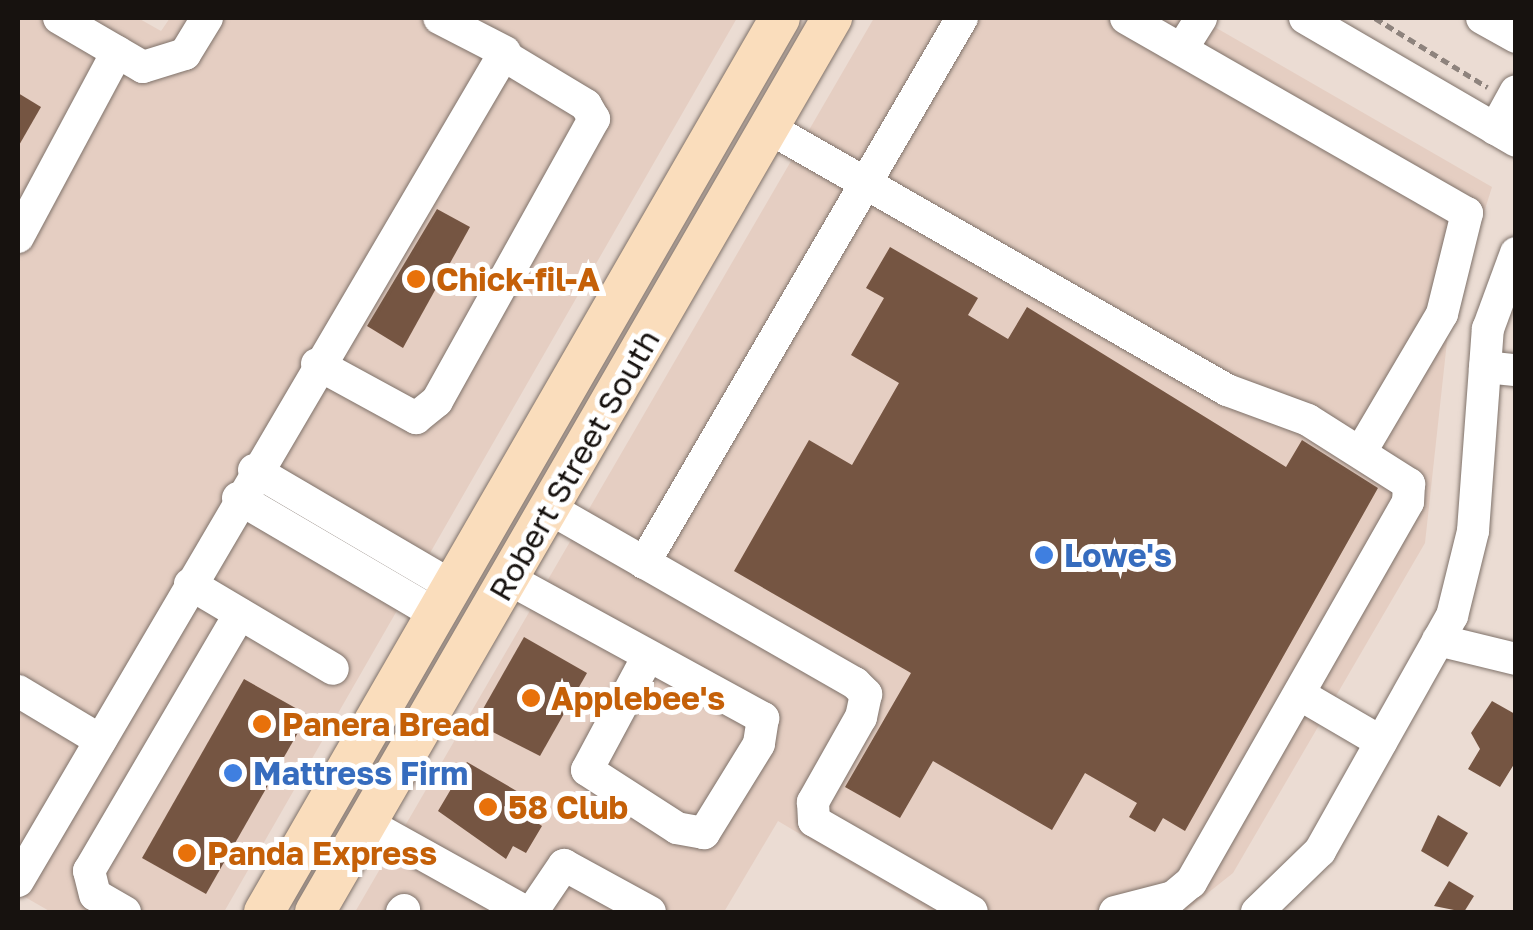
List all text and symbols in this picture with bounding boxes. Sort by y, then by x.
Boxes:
place label: Chick-fil-A [436,260,600,298]
marker: Chick-fil-A [405,268,427,290]
street label: Robert Street South [481,322,667,608]
place label: Lowe's [1064,536,1172,574]
marker: Lowe's [1033,544,1055,566]
place label: Applebee's [551,679,725,717]
marker: Applebee's [520,687,542,709]
place label: Panera Bread [282,705,490,743]
marker: Panera Bread [251,713,273,735]
place label: Mattress Firm [253,754,468,792]
marker: Mattress Firm [222,762,244,784]
place label: 58 Club [508,788,628,826]
marker: 58 Club [477,796,499,818]
place label: Panda Express [207,834,437,872]
marker: Panda Express [176,842,198,864]

